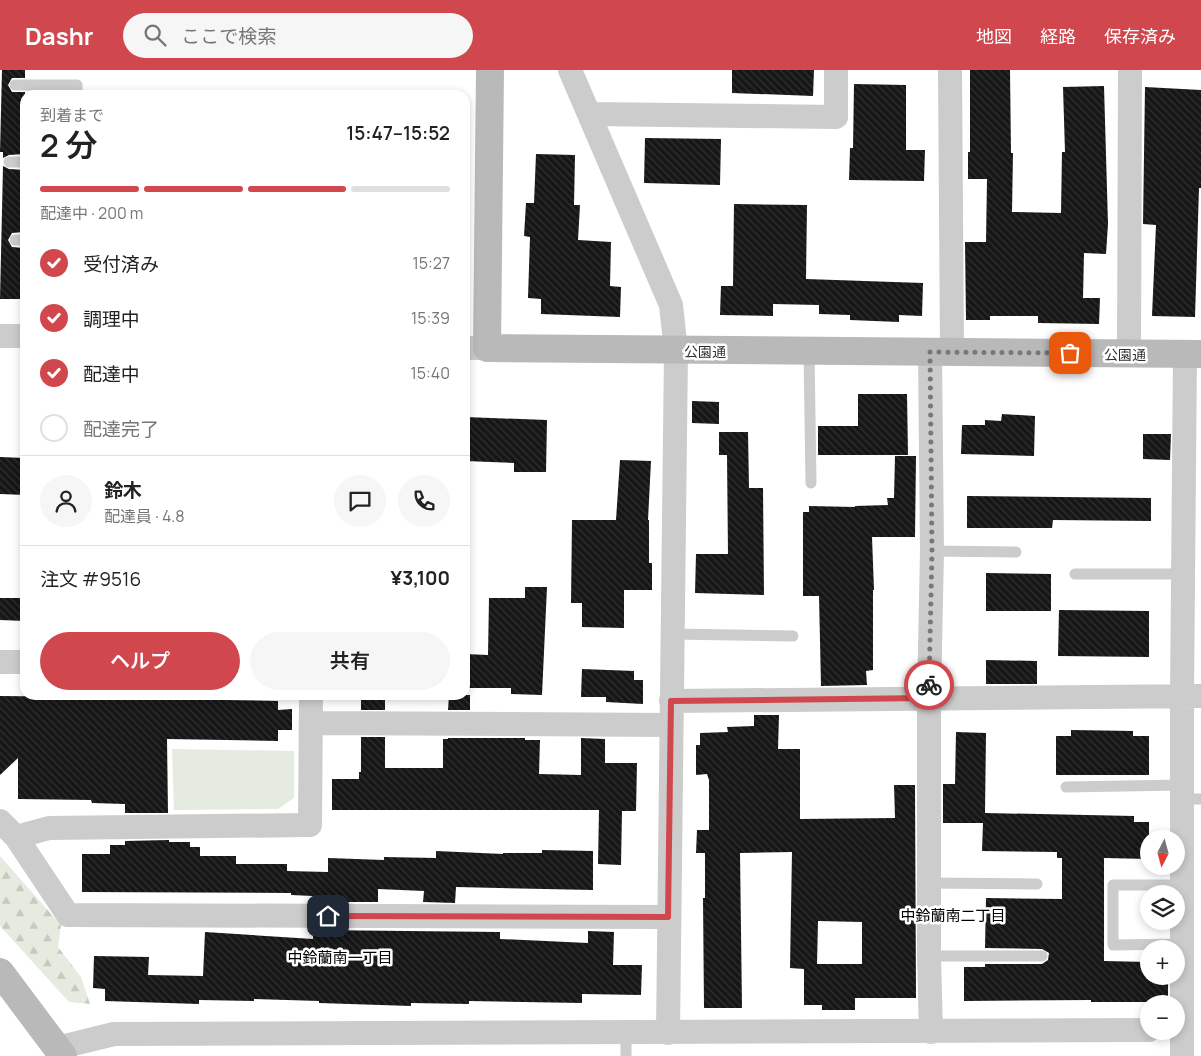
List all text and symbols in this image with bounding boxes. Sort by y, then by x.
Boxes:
search box [123,13,473,58]
text: Dashr [25,19,93,52]
icon: search [141,21,169,49]
text: ここで検索 [181,23,276,49]
text: 地図 [976,24,1012,48]
text: 経路 [1040,24,1076,48]
text: 保存済み [1104,24,1176,48]
text: 到着まで [40,104,104,126]
text: 15:47–15:52 [346,120,450,146]
text: 2 分 [40,123,97,167]
text: 配達中 · 200 m [40,202,143,224]
icon: check [40,249,68,277]
text: 受付済み [83,251,159,277]
text: 15:27 [413,252,450,274]
icon: check [40,304,68,332]
text: 調理中 [83,306,140,332]
text: 15:39 [411,307,450,329]
pin [1049,332,1091,374]
icon: bag [1056,339,1084,367]
street label: 公園通 [684,342,726,361]
street label: 公園通 [1104,345,1146,364]
icon: check [40,359,68,387]
text: 配達中 [83,361,140,387]
text: 15:40 [411,362,450,384]
text: 配達完了 [83,416,159,442]
button: person [40,475,92,527]
button: chat [334,475,386,527]
button: phone [398,475,450,527]
text: 鈴木 [104,477,142,503]
text: 配達員 · 4.8 [104,505,184,527]
text: ¥3,100 [391,565,450,591]
text: 注文 #9516 [40,566,141,592]
button: ヘルプ [40,632,240,690]
button: 共有 [250,632,450,690]
courier [904,660,954,710]
icon: bike [915,671,943,699]
north arrow [1140,830,1185,875]
map controls [1140,830,1185,1040]
button: layers [1140,885,1185,930]
pin [307,895,349,937]
icon: home [314,902,342,930]
district label: 中鈴蘭南二丁目 [900,905,1006,926]
button: + [1140,940,1185,985]
district label: 中鈴蘭南一丁目 [287,947,393,968]
button: − [1140,995,1185,1040]

